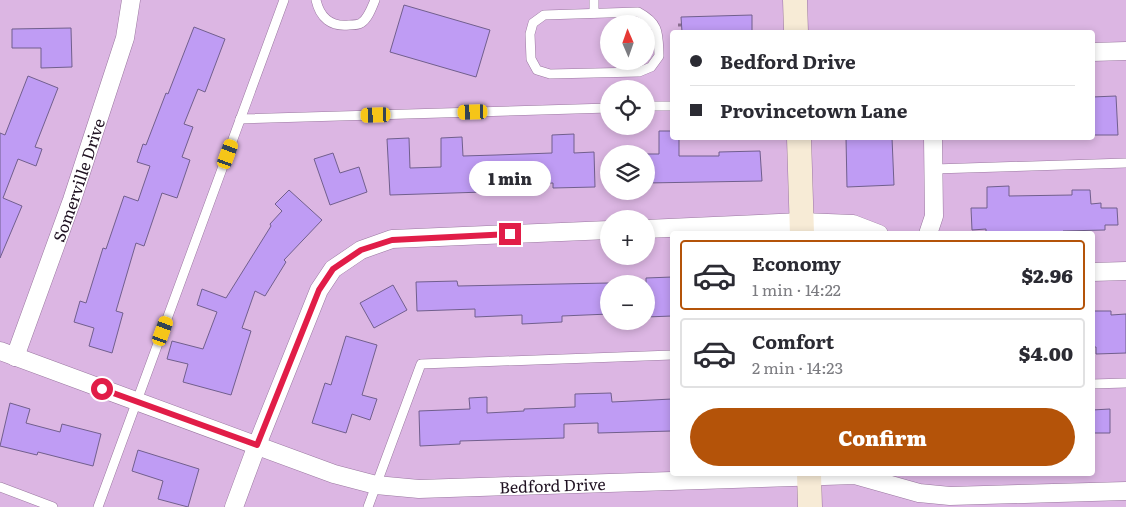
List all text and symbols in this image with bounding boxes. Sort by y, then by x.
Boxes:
north arrow [600,15,655,70]
map controls [600,15,655,330]
text: Bedford Drive [720,47,856,75]
button: locate [600,80,655,135]
text: Provincetown Lane [720,96,907,124]
car [457,104,488,120]
car [360,107,391,123]
street label: Somerville Drive [46,115,110,245]
car [215,137,240,171]
button: layers [600,145,655,200]
callout: 1 min [469,162,551,196]
text: 1 min [488,166,532,190]
button: + [600,210,655,265]
route end [499,223,521,245]
text: Economy [752,249,841,277]
icon: car [692,253,737,298]
text: $2.96 [1021,261,1073,289]
button: − [600,275,655,330]
text: 1 min · 14:22 [752,277,841,301]
car [150,314,175,348]
text: Comfort [752,327,834,355]
icon: car [692,331,737,376]
text: $4.00 [1019,339,1073,367]
text: 2 min · 14:23 [752,355,843,379]
route start [91,378,113,400]
button: Confirm [690,408,1075,466]
street label: Bedford Drive [499,471,606,498]

